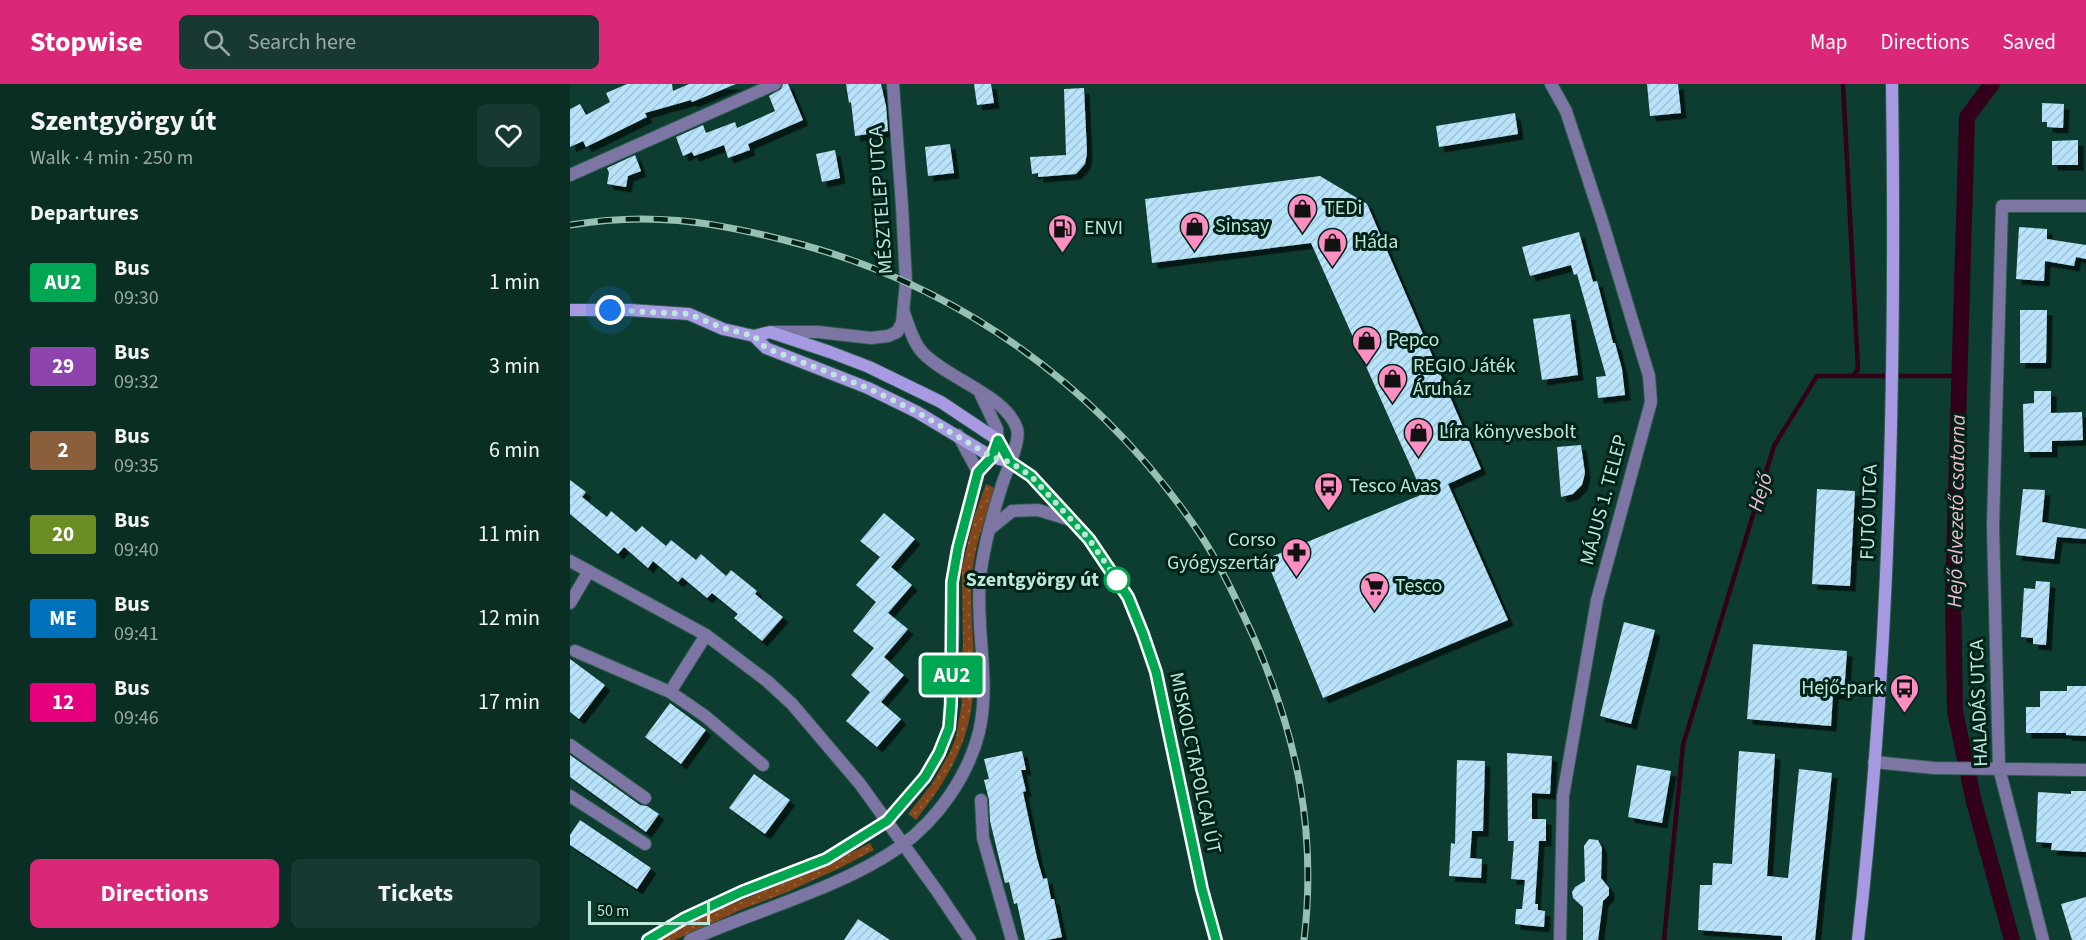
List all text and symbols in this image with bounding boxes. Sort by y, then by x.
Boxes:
search box [179,15,599,69]
text: Stopwise [30,22,143,62]
icon: search [200,26,233,59]
text: Search here [248,26,356,58]
text: Map [1810,27,1848,57]
text: Directions [1881,27,1969,57]
text: Saved [2002,27,2056,57]
text: Szentgyörgy út [30,101,216,141]
button: heart [477,104,540,167]
street label: MÉSZTELEP UTCA [862,125,900,275]
text: Walk · 4 min · 250 m [30,144,193,172]
shop icon: TEDi [1287,192,1319,234]
place label: TEDi [1324,194,1362,222]
text: Departures [30,197,139,229]
shop icon: Sinsay [1178,210,1210,252]
fuel station icon: ENVI [1047,212,1079,254]
place label: Sinsay [1215,212,1270,240]
place label: ENVI [1084,214,1123,242]
shop icon: Háda [1317,226,1349,268]
place label: Háda [1354,228,1398,256]
text: Bus [114,252,150,284]
text: 1 min [489,266,540,298]
text: AU2 [45,267,81,297]
text: 09:30 [114,284,159,312]
your location [595,295,625,325]
shop icon: Pepco [1351,324,1383,366]
place label: Pepco [1388,326,1439,354]
text: Bus [114,336,150,368]
text: 3 min [489,350,540,382]
text: 29 [52,351,74,381]
place label: REGIO Játék Áruház [1413,352,1516,403]
shop icon: REGIO Játék Áruház [1376,362,1408,404]
text: 09:32 [114,368,159,396]
water label: Hejő elvezető csatorna [1939,414,1973,608]
shop icon: Líra könyvesbolt [1402,416,1434,458]
place label: Líra könyvesbolt [1439,418,1576,446]
text: Bus [114,420,150,452]
street label: MÁJUS 1. TELEP [1573,432,1635,568]
text: 6 min [489,434,540,466]
text: 2 [57,435,69,465]
text: 09:35 [114,452,159,480]
street label: FUTÓ UTCA [1853,464,1885,560]
water label: Hejő [1740,468,1780,515]
bus stop icon: Tesco Avas [1312,470,1344,512]
place label: Tesco Avas [1349,472,1438,500]
text: Bus [114,504,150,536]
text: 11 min [478,518,540,550]
text: 20 [52,519,74,549]
place label: Corso Gyógyszertár [1167,526,1276,577]
text: 09:40 [114,536,159,564]
pharmacy icon: Corso Gyógyszertár [1281,536,1313,578]
place label: Szentgyörgy út [966,566,1099,594]
marker: Szentgyörgy út [1104,567,1130,593]
supermarket icon: Tesco [1358,570,1390,612]
place label: Tesco [1395,572,1442,600]
text: Bus [114,588,150,620]
text: 12 min [478,602,540,634]
text: ME [49,603,77,633]
text: 09:41 [114,620,159,648]
street label: HALADÁS UTCA [1963,639,1995,767]
line badge: AU2 [918,656,986,694]
text: AU2 [934,660,970,690]
street label: MISKOLCTAPOLCAI ÚT [1162,670,1228,857]
text: Bus [114,672,150,704]
bus stop icon: Hejő-park [1889,672,1921,714]
place label: Hejő-park [1801,674,1884,702]
text: 17 min [478,686,540,718]
text: 12 [52,687,74,717]
text: 09:46 [114,704,159,732]
button: Directions [30,859,279,928]
button: Tickets [291,859,540,928]
scale bar [588,898,710,926]
text: 50 m [597,900,629,922]

